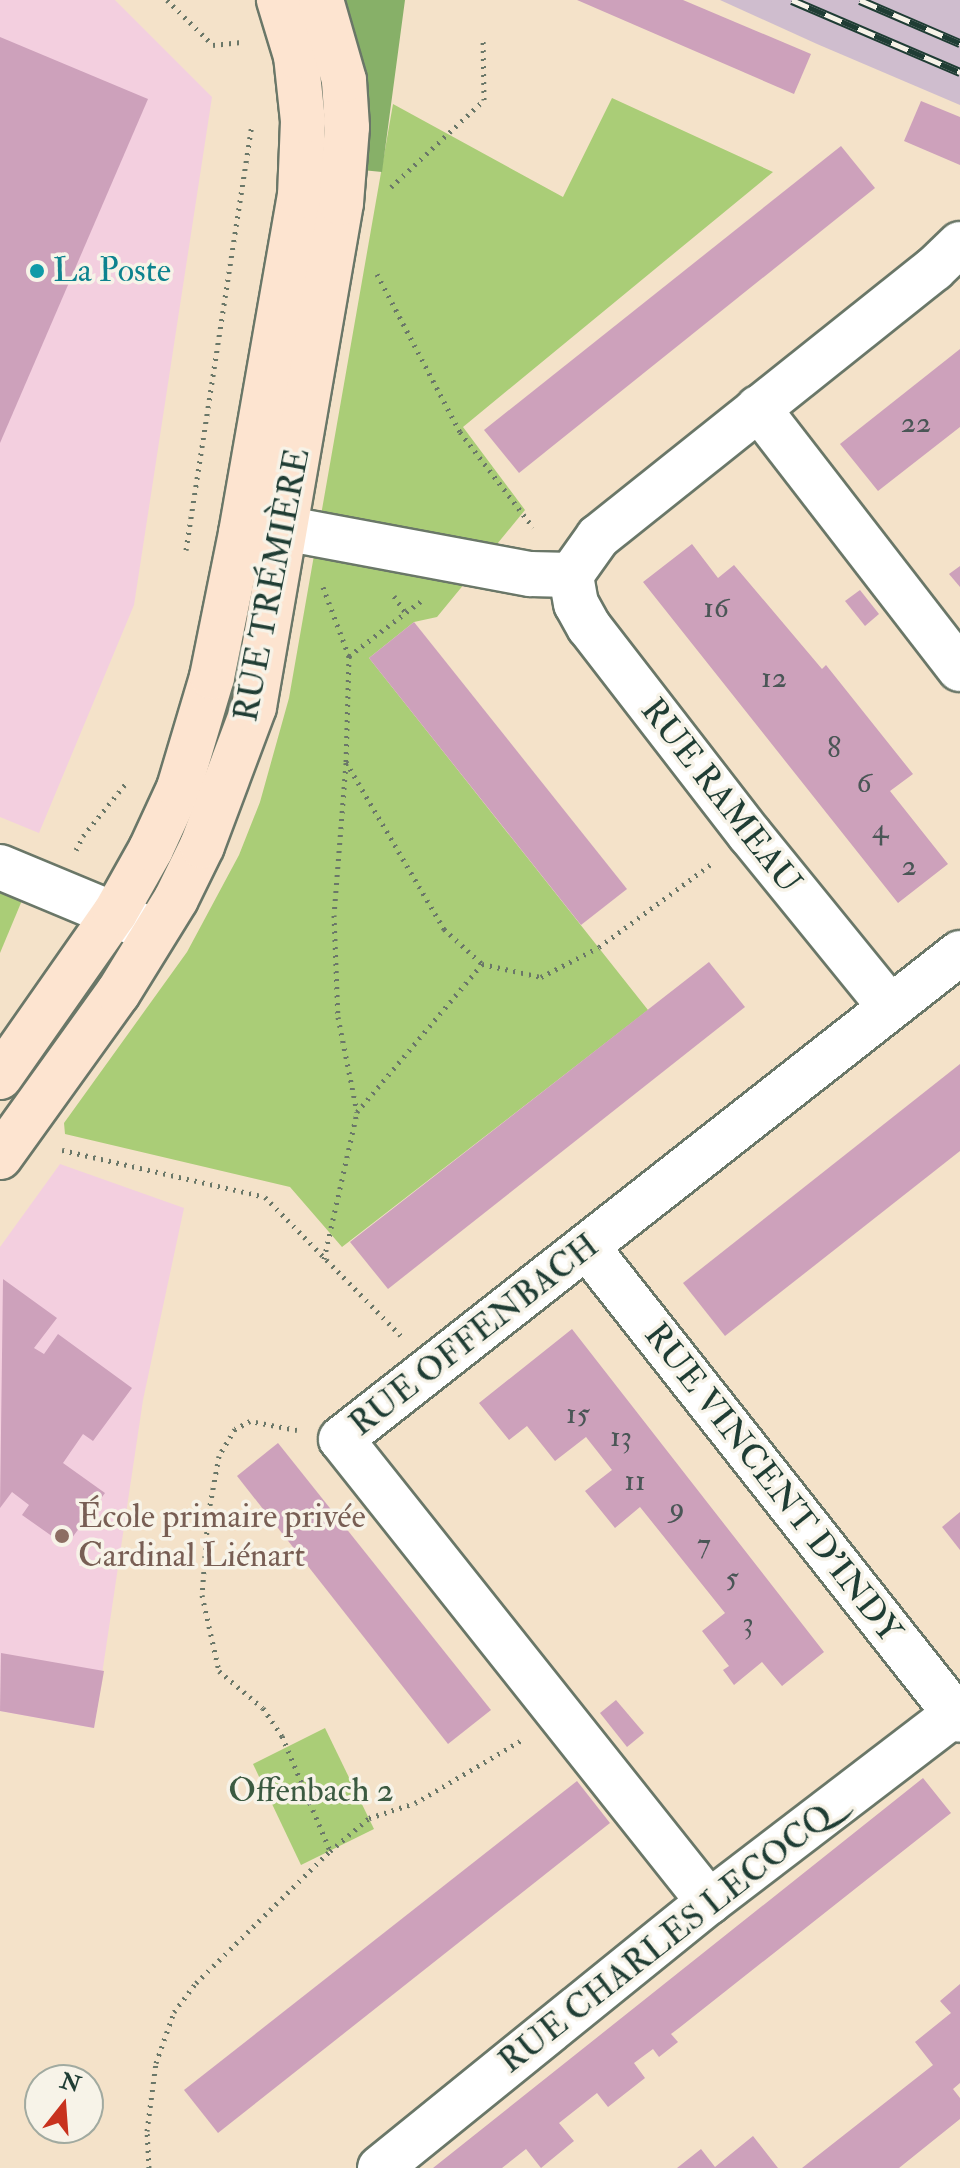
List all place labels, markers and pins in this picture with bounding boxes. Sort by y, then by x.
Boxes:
place label: La Poste [53,251,171,291]
marker: La Poste [28,262,46,280]
place label: École primaire privée Cardinal Liénart [78,1496,366,1576]
marker: École primaire privée Cardinal Liénart [53,1527,71,1545]

